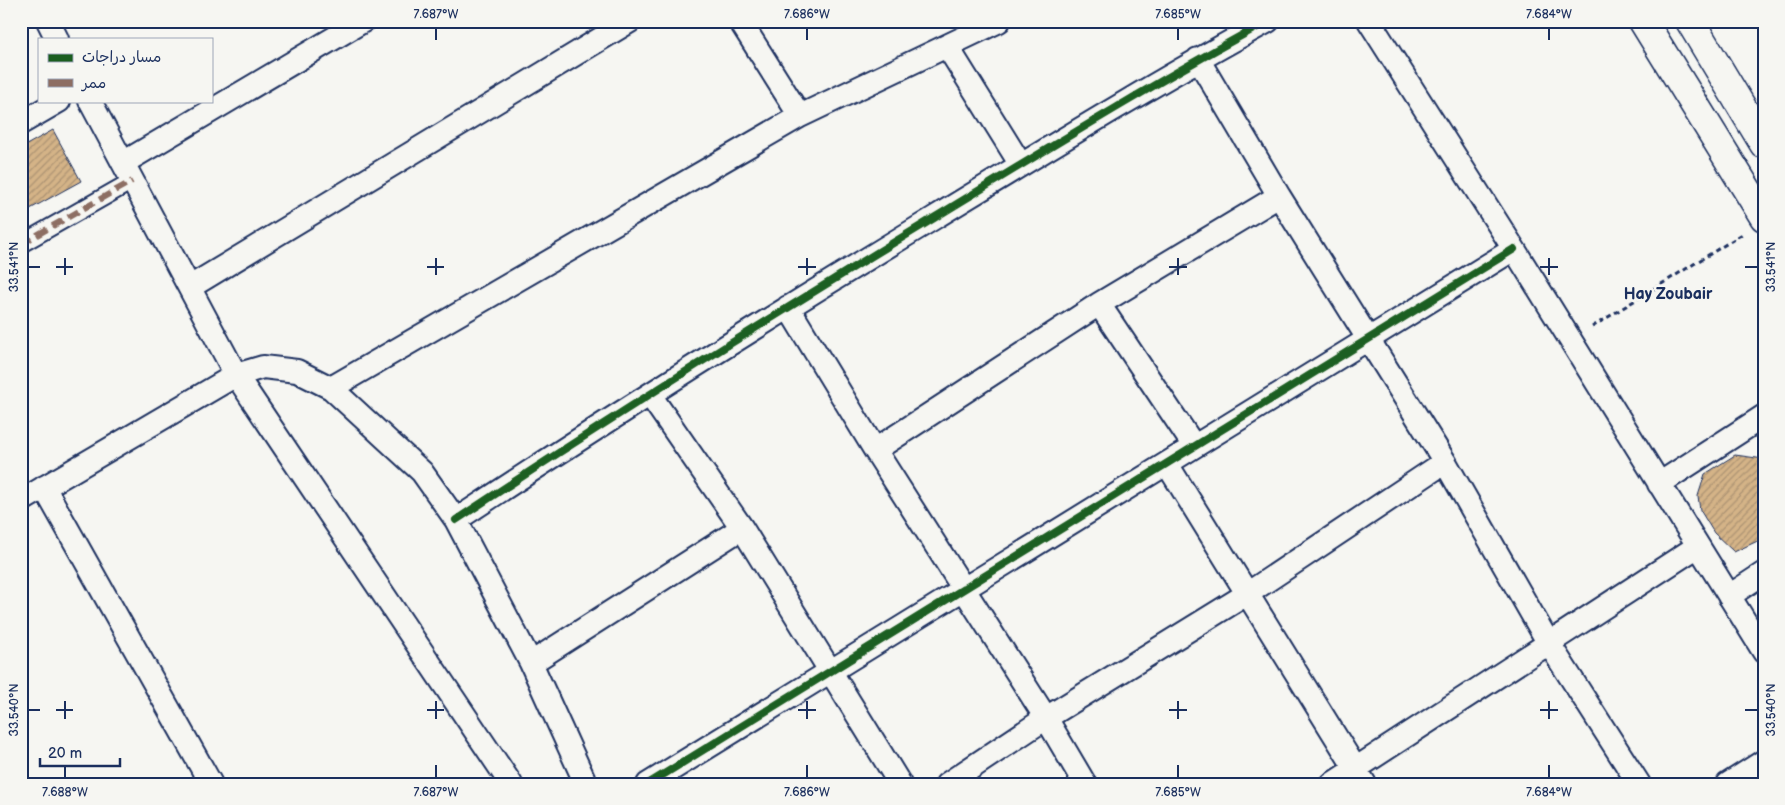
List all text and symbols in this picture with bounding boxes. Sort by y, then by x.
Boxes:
text: 7.687°W [414,7,459,22]
text: 7.686°W [784,7,830,22]
text: 7.685°W [1155,7,1201,22]
text: 7.684°W [1526,7,1572,22]
legend [38,38,212,102]
text: مسار دراجات [82,48,161,67]
text: ممر [80,74,106,93]
text: 33.541°N [7,242,22,292]
text: 33.541°N [1764,242,1779,292]
district label: Hay Zoubair [1624,285,1713,304]
text: 33.540°N [7,684,22,736]
text: 33.540°N [1764,684,1779,736]
scale bar [40,735,120,767]
text: 20 m [48,744,82,763]
text: 7.688°W [42,785,88,800]
text: 7.687°W [414,785,459,800]
text: 7.686°W [784,785,830,800]
text: 7.685°W [1155,785,1201,800]
text: 7.684°W [1526,785,1572,800]

